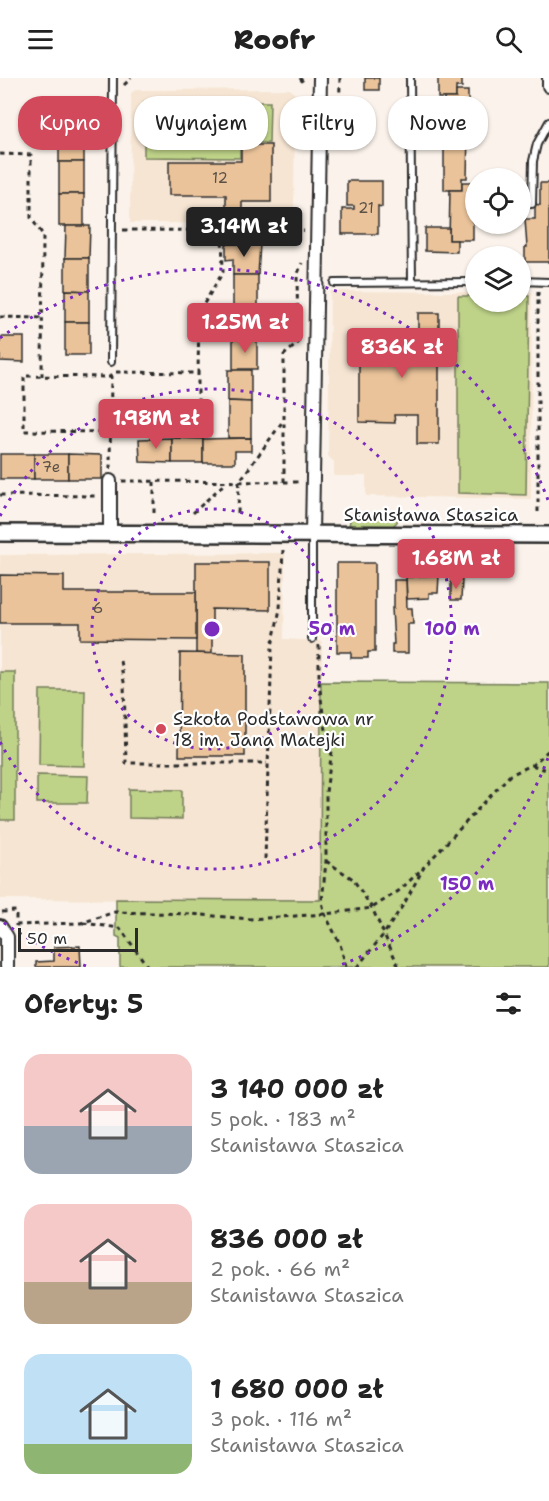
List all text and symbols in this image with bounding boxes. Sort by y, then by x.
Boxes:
text: Roofr [234,21,315,58]
icon: menu [24,23,57,56]
icon: search [492,23,525,56]
chip: Kupno [18,96,122,150]
chip: Wynajem [134,96,268,150]
chip: Filtry [280,96,376,150]
chip: Nowe [388,96,488,150]
house number: 12 [212,168,228,188]
map controls [465,168,531,312]
button: locate [465,168,531,234]
house number: 21 [358,198,374,218]
pin: 3.14M zł [182,207,306,258]
text: 3.14M zł [200,213,288,239]
button: layers [465,246,531,312]
pin: 1.25M zł [183,303,307,354]
text: 1.25M zł [201,309,289,335]
pin: 836K zł [347,328,457,379]
text: 836K zł [361,334,443,360]
pin: 1.98M zł [94,399,218,450]
text: 1.98M zł [113,405,200,431]
house number: 7e [42,457,60,477]
street label: Stanisława Staszica [344,503,518,527]
pin: 1.68M zł [394,539,518,590]
text: 1.68M zł [412,545,500,571]
house number: 6 [93,598,103,618]
text: 50 m [309,617,356,641]
text: 100 m [424,617,480,641]
centre of rings [202,619,222,639]
place label: Szkoła Podstawowa nr 18 im. Jana Matejki [173,707,374,752]
marker: Szkoła Podstawowa nr 18 im. Jana Matejki [154,722,168,736]
text: 150 m [440,872,495,896]
scale bar [18,925,138,952]
text: 50 m [27,928,67,949]
text: Oferty: 5 [24,986,143,1021]
icon: filters [492,987,525,1020]
text: 3 140 000 zł [210,1071,383,1106]
icon: home [72,1078,144,1150]
text: 5 pok. · 183 m² [210,1106,356,1132]
text: Stanisława Staszica [210,1132,404,1158]
text: 836 000 zł [210,1221,363,1256]
icon: home [72,1228,144,1300]
text: 2 pok. · 66 m² [210,1256,350,1282]
text: Stanisława Staszica [210,1282,404,1308]
text: 1 680 000 zł [210,1371,384,1406]
icon: home [72,1378,144,1450]
text: 3 pok. · 116 m² [210,1406,352,1432]
text: Stanisława Staszica [210,1432,404,1458]

